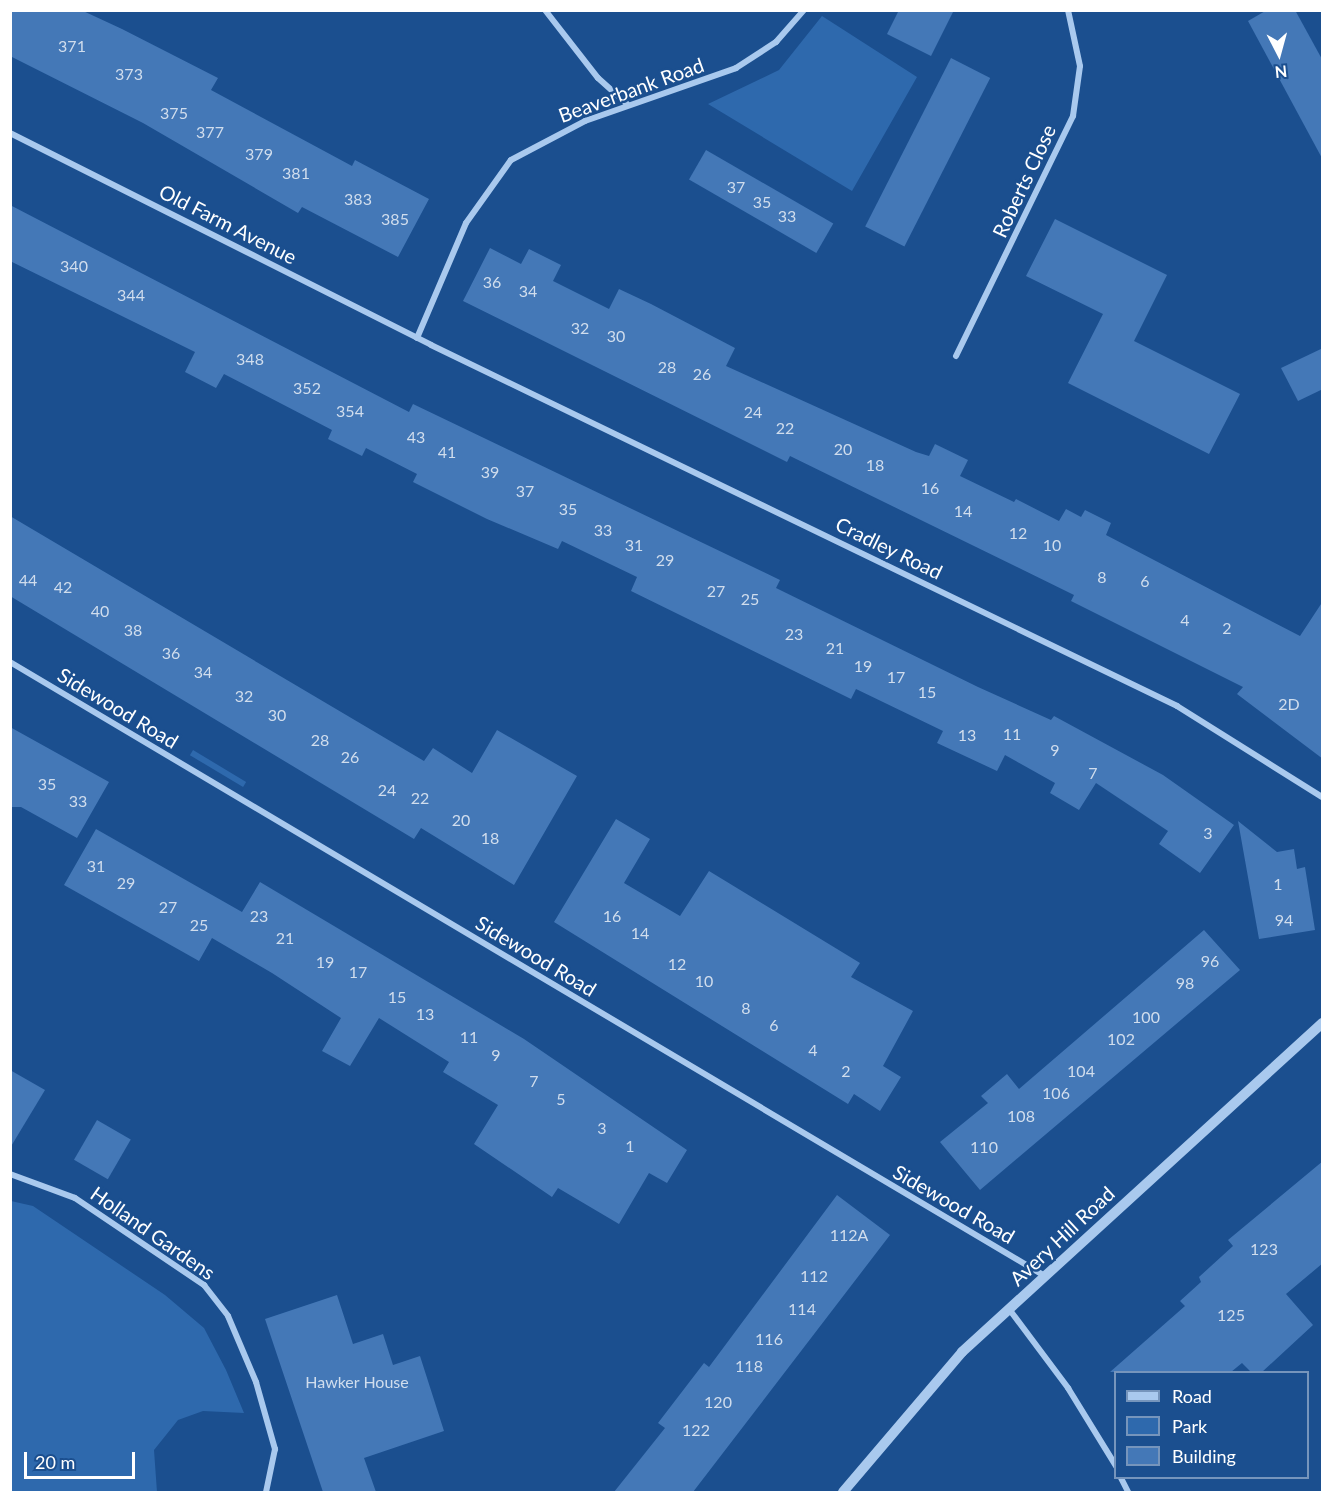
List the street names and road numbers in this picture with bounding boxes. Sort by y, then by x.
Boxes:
street label: Beaverbank Road [555,53,707,127]
street label: Roberts Close [987,121,1061,241]
street label: Old Farm Avenue [155,179,301,269]
street label: Cradley Road [831,512,947,584]
street label: Sidewood Road [53,663,183,753]
street label: Sidewood Road [471,911,601,1001]
street label: Sidewood Road [889,1160,1019,1248]
street label: Holland Gardens [86,1181,220,1285]
street label: Avery Hill Road [1004,1181,1120,1291]

